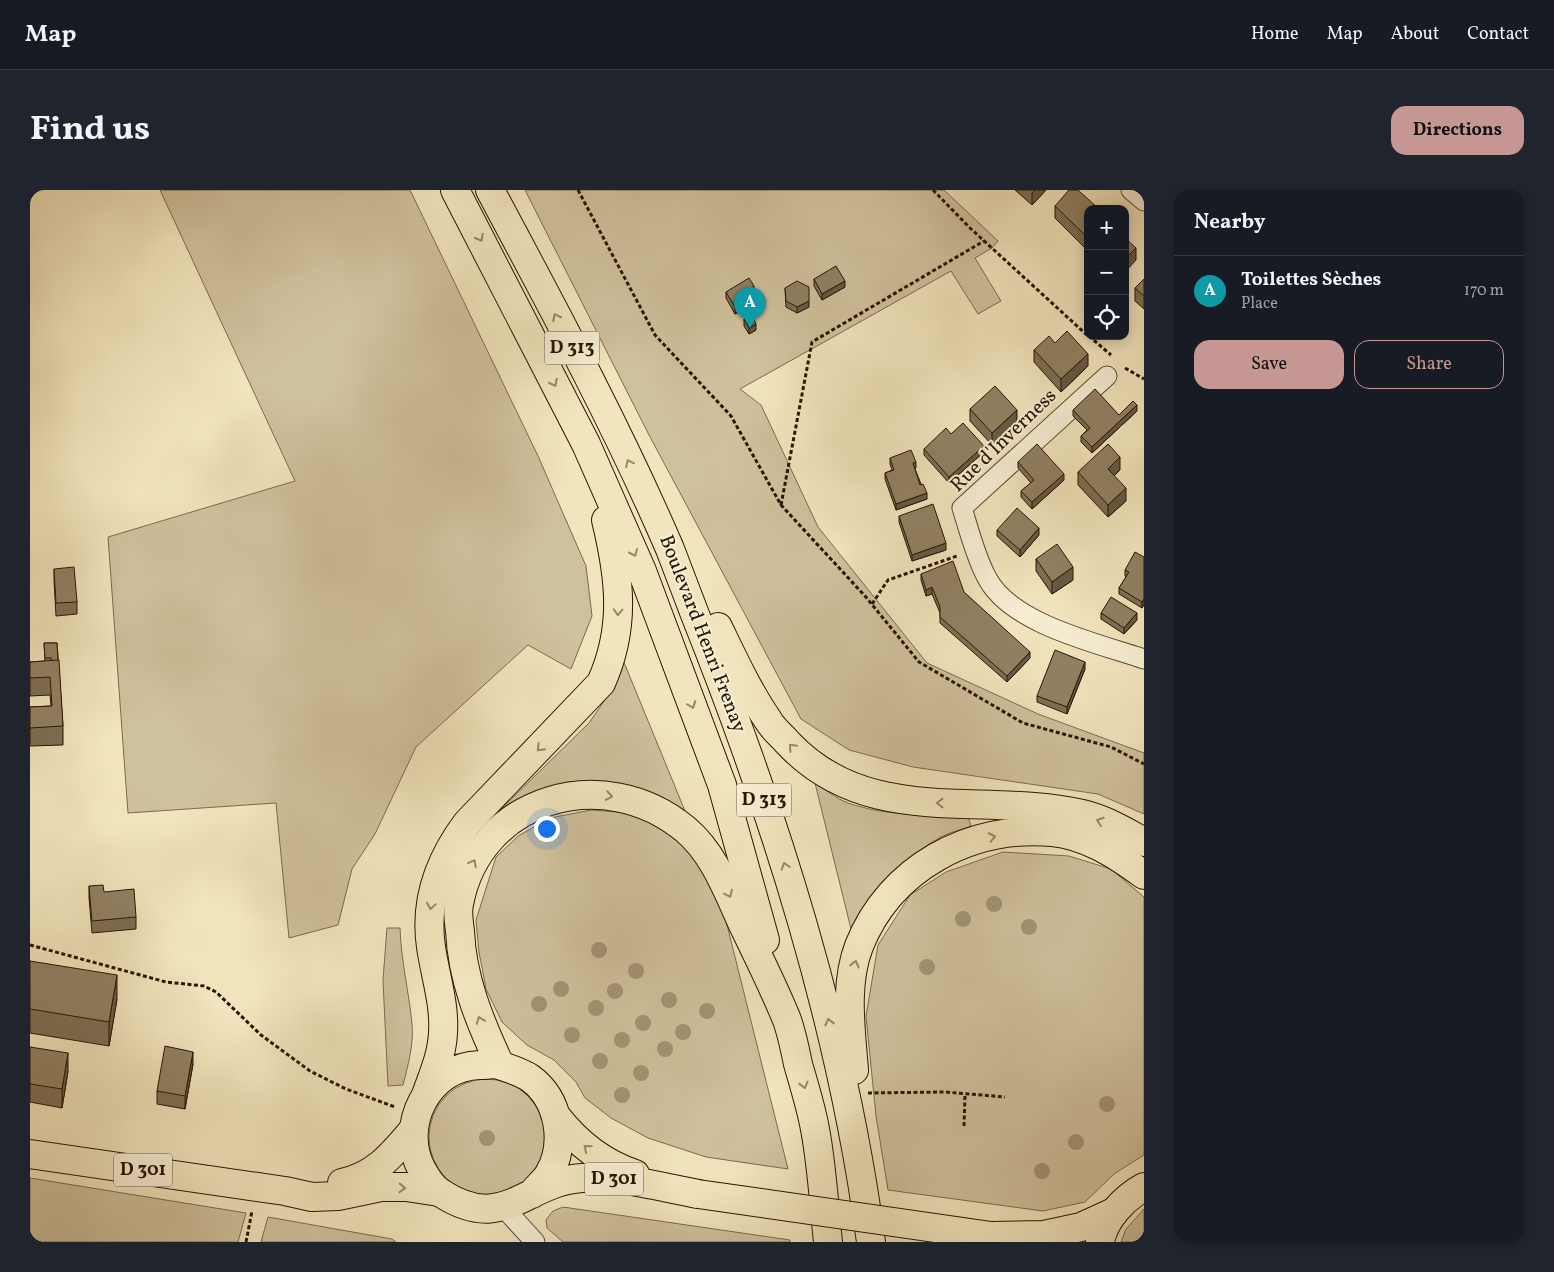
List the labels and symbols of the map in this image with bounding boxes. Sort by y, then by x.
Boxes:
one-way arrow [474,233,484,242]
pin: A [734,287,766,328]
one-way arrow [552,314,562,323]
road number: D 313 [544,332,600,364]
one-way arrow [548,377,558,386]
street label: Rue d'Inverness [944,383,1064,499]
one-way arrow [626,459,636,468]
street label: Boulevard Henri Frenay [651,531,753,737]
one-way arrow [628,548,639,557]
one-way arrow [613,608,624,616]
one-way arrow [686,700,696,709]
one-way arrow [537,742,546,751]
one-way arrow [789,744,798,753]
road number: D 313 [736,784,792,816]
one-way arrow [605,790,614,800]
one-way arrow [935,798,943,808]
your location [534,816,560,842]
one-way arrow [1097,817,1105,827]
one-way arrow [987,832,996,843]
one-way arrow [467,860,477,869]
one-way arrow [781,862,791,871]
one-way arrow [723,888,733,897]
one-way arrow [426,902,437,910]
one-way arrow [849,959,860,968]
one-way arrow [476,1016,486,1025]
one-way arrow [825,1019,835,1027]
one-way arrow [798,1081,809,1090]
one-way arrow [583,1145,592,1154]
road number: D 301 [114,1154,172,1186]
road number: D 301 [585,1162,643,1196]
one-way arrow [398,1182,406,1193]

